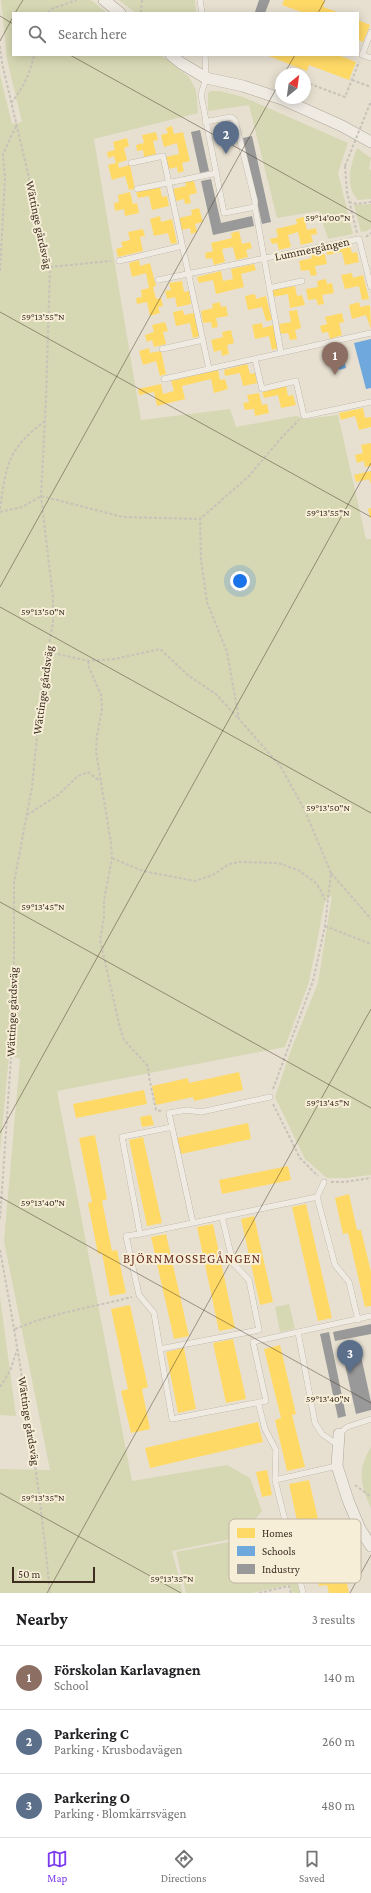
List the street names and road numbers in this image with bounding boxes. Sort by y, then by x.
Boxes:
street label: Wättinge gårdsväg [23,180,55,271]
street label: Lummergången [273,234,351,264]
street label: Wättinge gårdsväg [30,644,56,735]
street label: Wättinge gårdsväg [3,967,21,1057]
street label: Wättinge gårdsväg [15,1376,43,1467]

